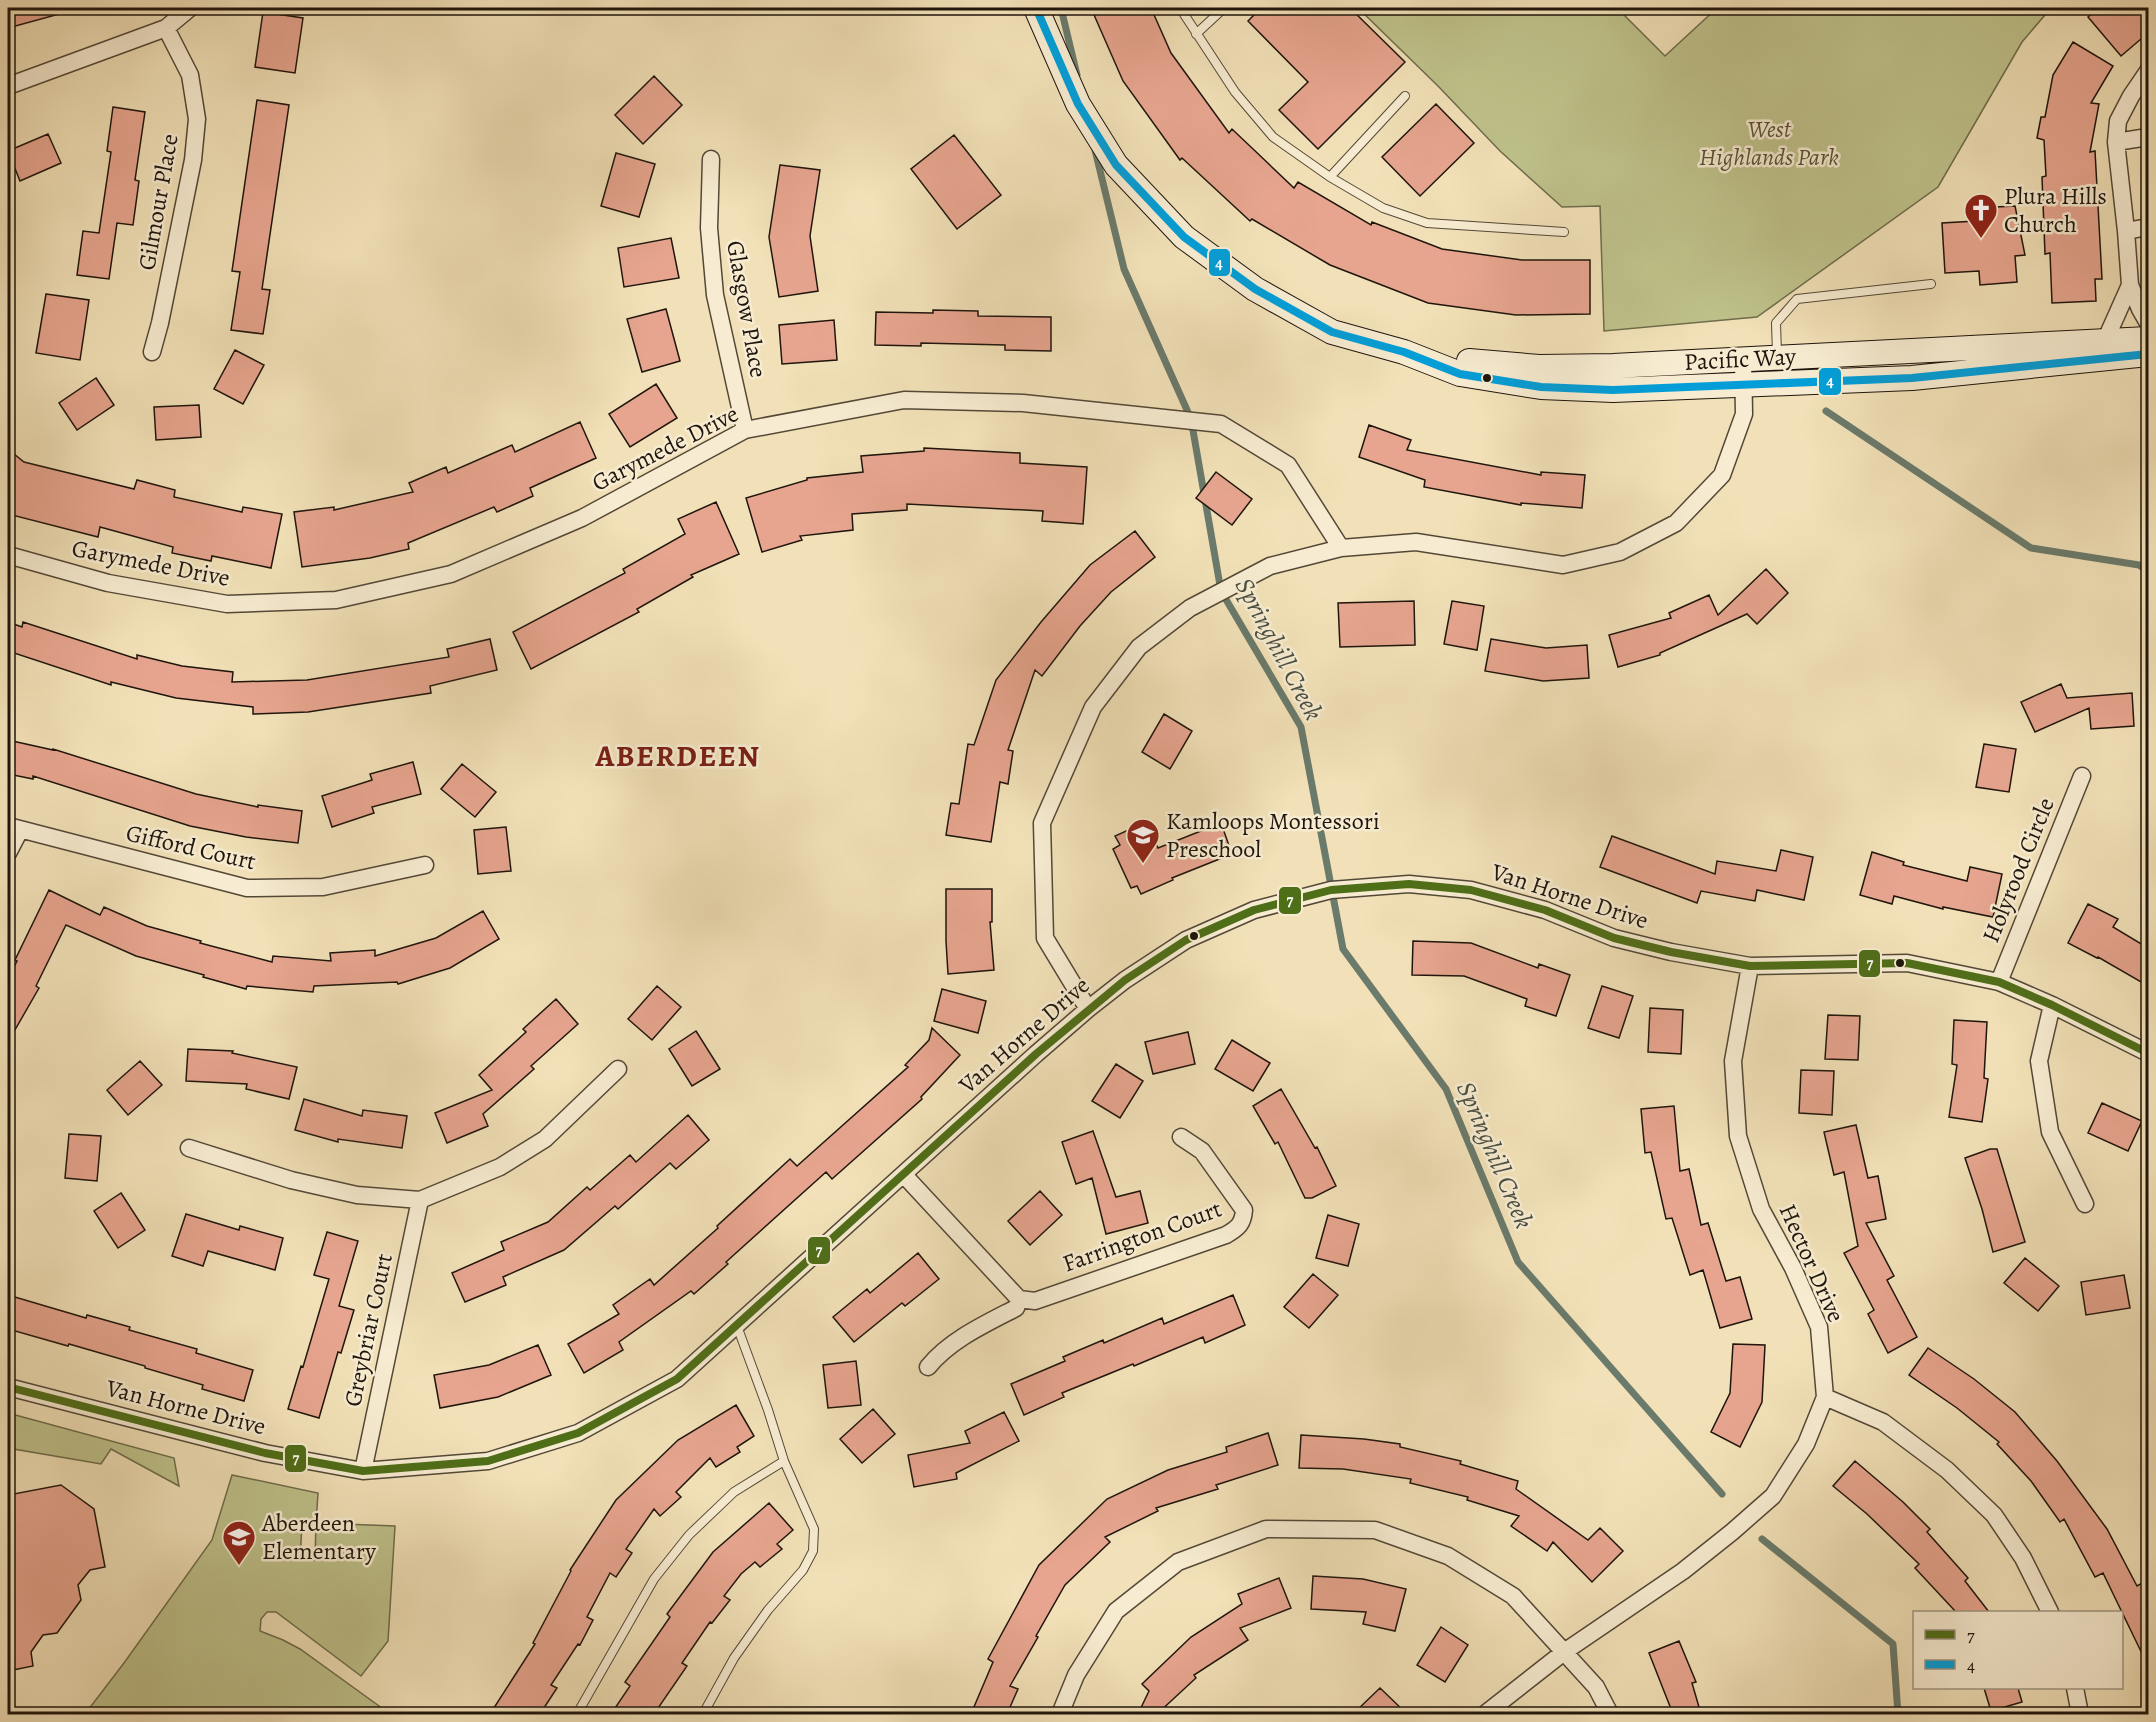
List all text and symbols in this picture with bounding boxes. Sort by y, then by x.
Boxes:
park label: West Highlands Park [1699,113,1839,173]
street label: Gilmour Place [130,131,186,273]
place label: Plura Hills Church [2004,180,2107,240]
church icon: Plura Hills Church [1963,192,1999,239]
street label: Glasgow Place [719,238,775,380]
line badge: 4 [1208,248,1231,277]
text: 4 [1215,253,1223,275]
street label: Pacific Way [1683,340,1797,378]
line badge: 4 [1818,367,1842,396]
text: 4 [1826,371,1834,393]
unlabelled marker [1481,372,1493,384]
street label: Garymede Drive [586,397,744,499]
street label: Garymede Drive [69,532,233,594]
water label: Springhill Creek [1227,572,1331,726]
district label: ABERDEEN [594,736,761,776]
street label: Holyrood Circle [1974,793,2062,947]
place label: Kamloops Montessori Preschool [1166,805,1380,865]
street label: Gifford Court [123,817,259,877]
school or university icon: Kamloops Montessori Preschool [1125,817,1161,864]
street label: Van Horne Drive [1487,855,1653,936]
line badge: 7 [1278,886,1302,915]
text: 7 [1287,890,1294,912]
unlabelled marker [1188,930,1200,942]
line badge: 7 [1858,949,1881,978]
text: 7 [1867,953,1874,975]
unlabelled marker [1894,957,1906,969]
street label: Van Horne Drive [951,969,1096,1101]
water label: Springhill Creek [1448,1076,1542,1234]
street label: Farrington Court [1058,1192,1226,1280]
street label: Hector Drive [1772,1199,1852,1327]
line badge: 7 [807,1236,831,1265]
text: 7 [816,1240,823,1262]
street label: Greybriar Court [336,1250,400,1410]
street label: Van Horne Drive [102,1372,269,1442]
line badge: 7 [284,1444,307,1473]
text: 7 [293,1448,300,1470]
place label: Aberdeen Elementary [261,1507,376,1567]
school or university icon: Aberdeen Elementary [221,1519,257,1566]
legend [1913,1611,2123,1689]
text: 7 [1967,1623,1975,1647]
text: 4 [1967,1653,1975,1677]

